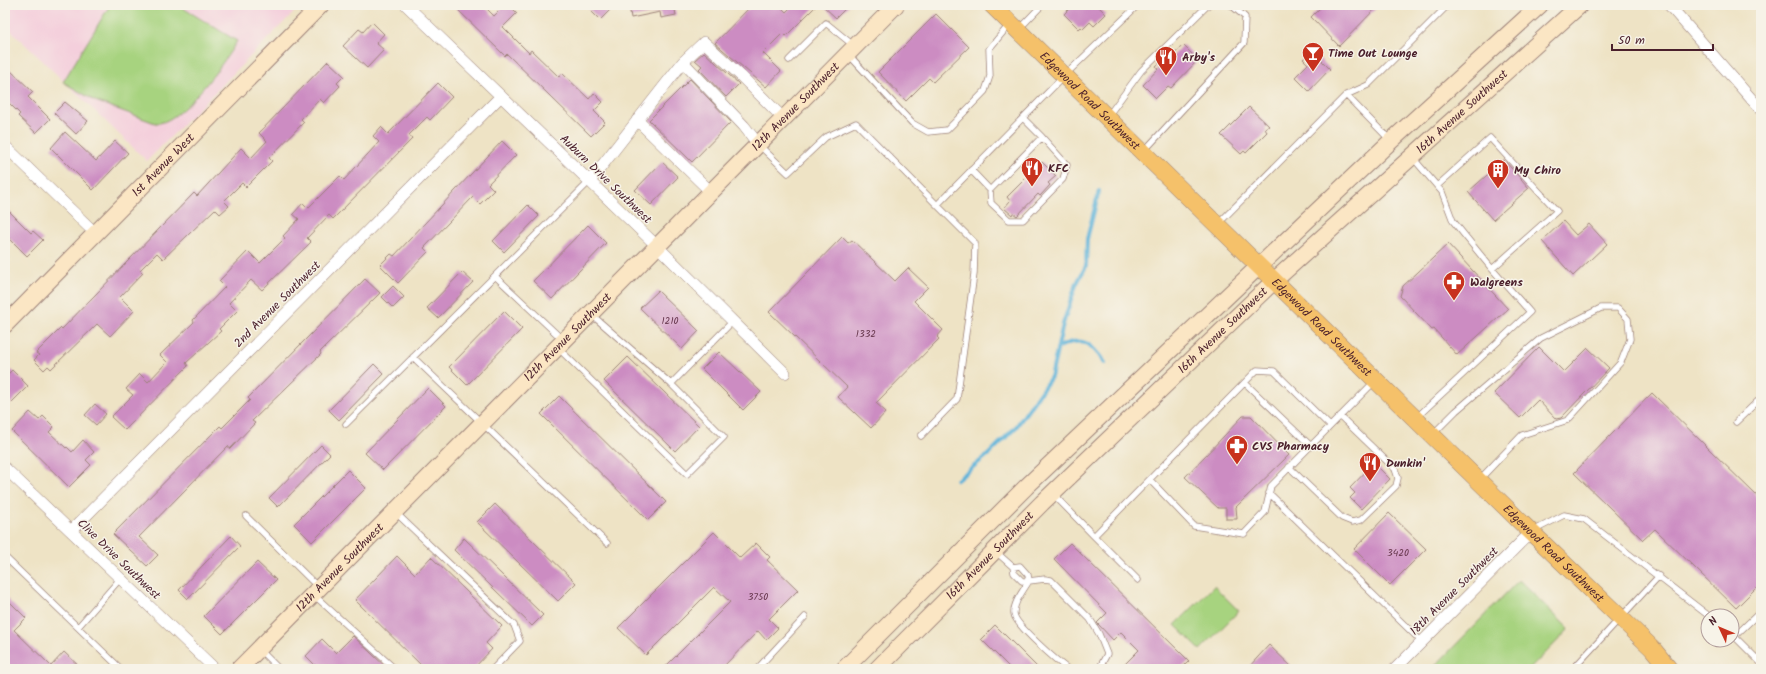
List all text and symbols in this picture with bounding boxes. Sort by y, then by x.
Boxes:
scale bar [1612,26,1713,52]
text: 50 m [1618,31,1645,50]
bar icon: Time Out Lounge [1300,40,1326,73]
restaurant icon: Arby's [1153,44,1179,77]
place label: Time Out Lounge [1328,44,1418,63]
street label: Edgewood Road Southwest [1035,47,1145,155]
place label: Arby's [1182,48,1216,67]
street label: 12th Avenue Southwest [747,58,844,156]
street label: 16th Avenue Southwest [1412,65,1513,159]
street label: 1st Avenue West [127,129,200,202]
street label: Auburn Drive Southwest [555,130,656,229]
restaurant icon: KFC [1019,155,1045,188]
building icon: My Chiro [1485,157,1511,190]
place label: KFC [1048,159,1069,178]
place label: My Chiro [1514,161,1562,180]
street label: 2nd Avenue Southwest [230,256,325,352]
pharmacy icon: Walgreens [1441,269,1467,302]
place label: Walgreens [1470,273,1523,292]
street label: Edgewood Road Southwest [1266,274,1376,382]
street label: 16th Avenue Southwest [1174,282,1273,378]
street label: 12th Avenue Southwest [519,288,617,386]
house number: 1210 [661,313,679,329]
house number: 1332 [856,326,876,342]
pharmacy icon: CVS Pharmacy [1224,433,1250,466]
place label: CVS Pharmacy [1252,437,1330,456]
restaurant icon: Dunkin' [1357,450,1383,483]
place label: Dunkin' [1386,454,1426,473]
street label: Edgewood Road Southwest [1498,500,1609,608]
street label: 16th Avenue Southwest [942,507,1039,605]
street label: Clive Drive Southwest [72,514,165,605]
street label: 12th Avenue Southwest [291,519,389,617]
street label: 18th Avenue Southwest [1406,542,1503,640]
house number: 3420 [1387,545,1409,561]
house number: 3750 [748,589,768,605]
north arrow [1700,608,1740,648]
text: N [1705,613,1722,631]

